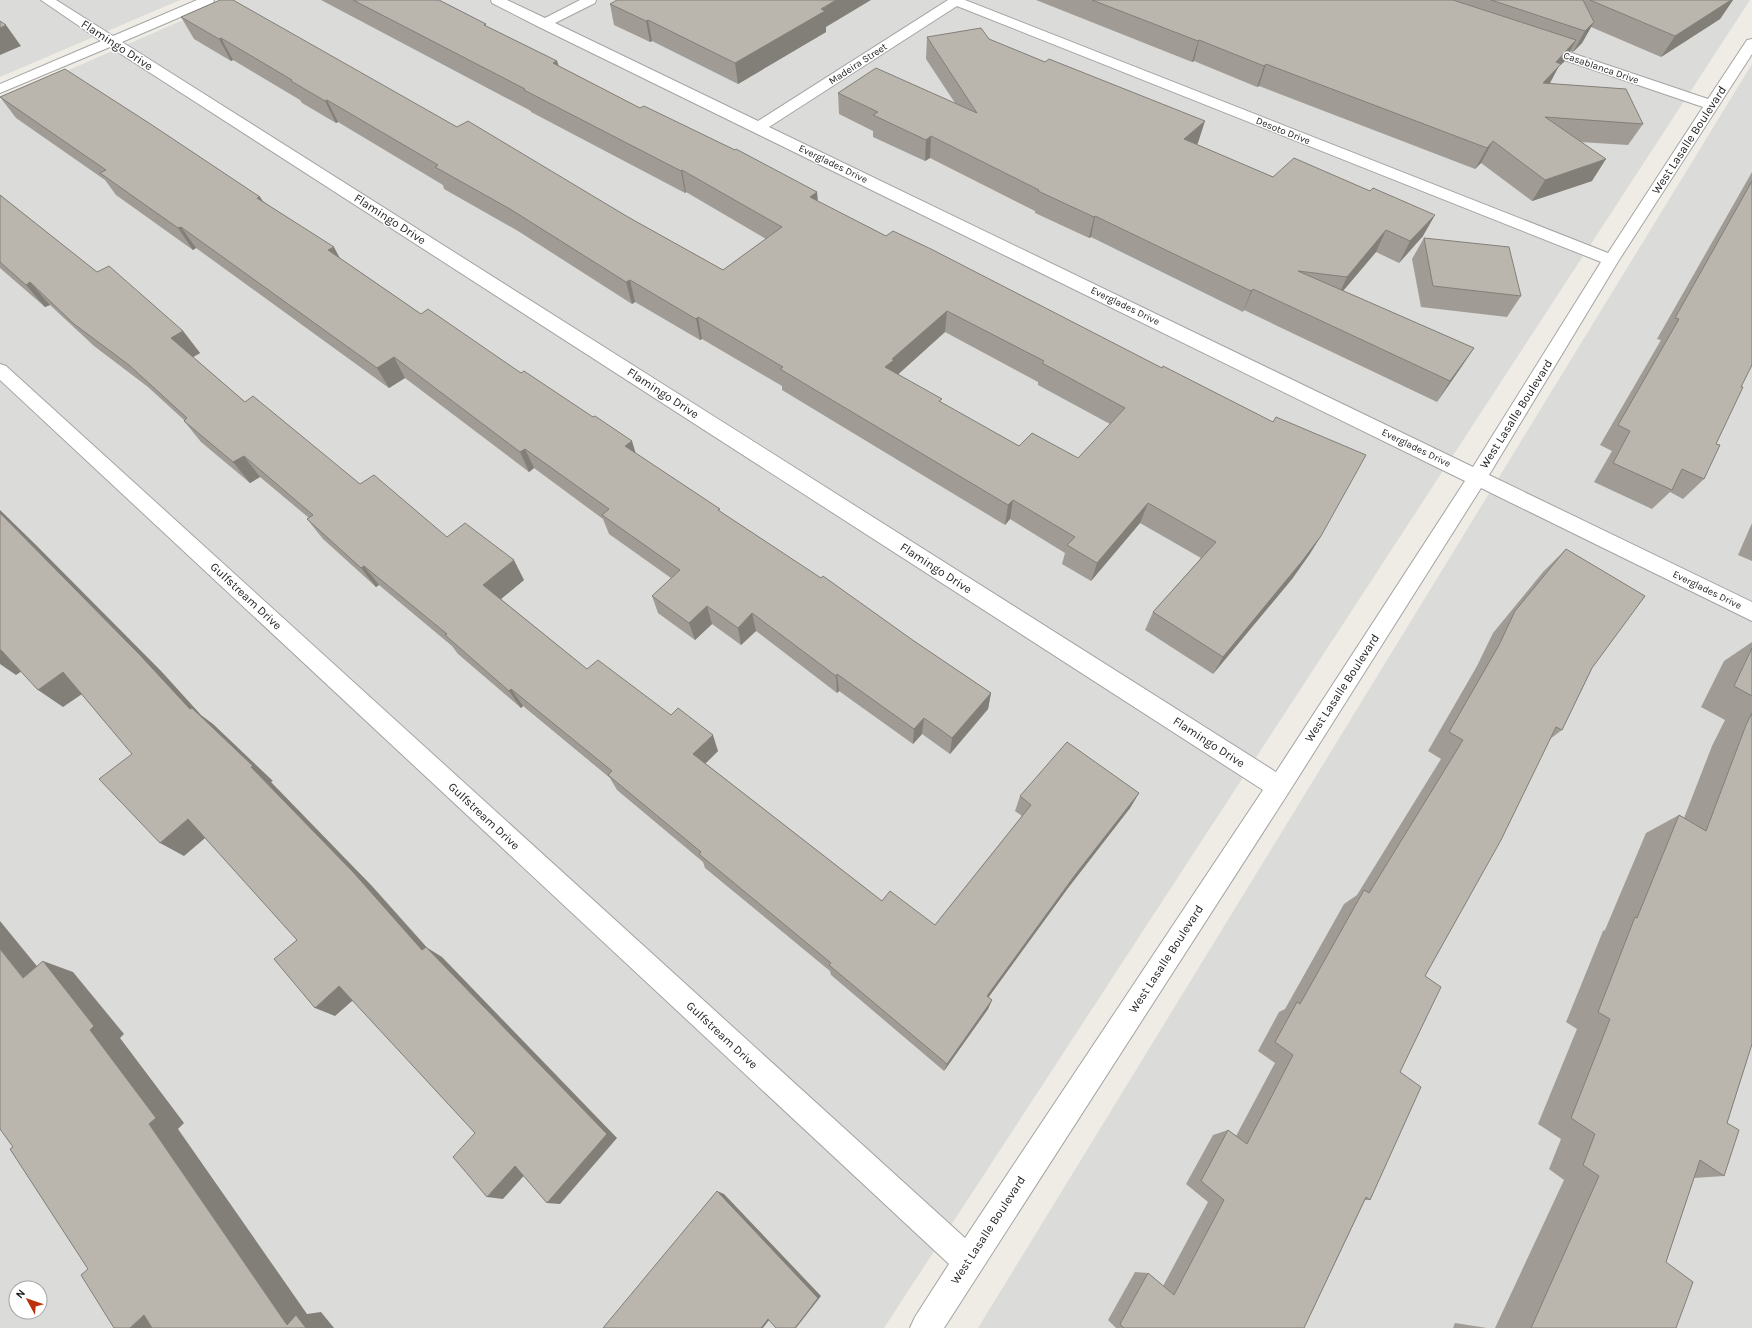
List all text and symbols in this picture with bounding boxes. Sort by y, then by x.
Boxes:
street label: Flamingo Drive [79,17,155,73]
street label: Madeira Street [827,41,890,87]
street label: Casablanca Drive [1562,49,1640,87]
street label: West Lasalle Boulevard [1649,83,1729,197]
street label: Desoto Drive [1254,115,1312,147]
street label: Everglades Drive [797,142,869,186]
street label: Flamingo Drive [352,191,428,247]
street label: Everglades Drive [1089,284,1161,328]
street label: West Lasalle Boulevard [1477,357,1555,471]
street label: Flamingo Drive [625,365,701,421]
street label: Everglades Drive [1380,426,1452,470]
street label: Flamingo Drive [898,540,974,596]
street label: Gulfstream Drive [208,559,284,633]
street label: Everglades Drive [1671,568,1743,612]
street label: West Lasalle Boulevard [1302,631,1382,745]
street label: Flamingo Drive [1171,714,1247,770]
street label: Gulfstream Drive [446,779,522,853]
street label: West Lasalle Boulevard [1126,902,1206,1016]
street label: Gulfstream Drive [684,998,760,1072]
street label: West Lasalle Boulevard [948,1173,1028,1287]
north arrow [8,1280,48,1320]
text: N [13,1287,28,1301]

